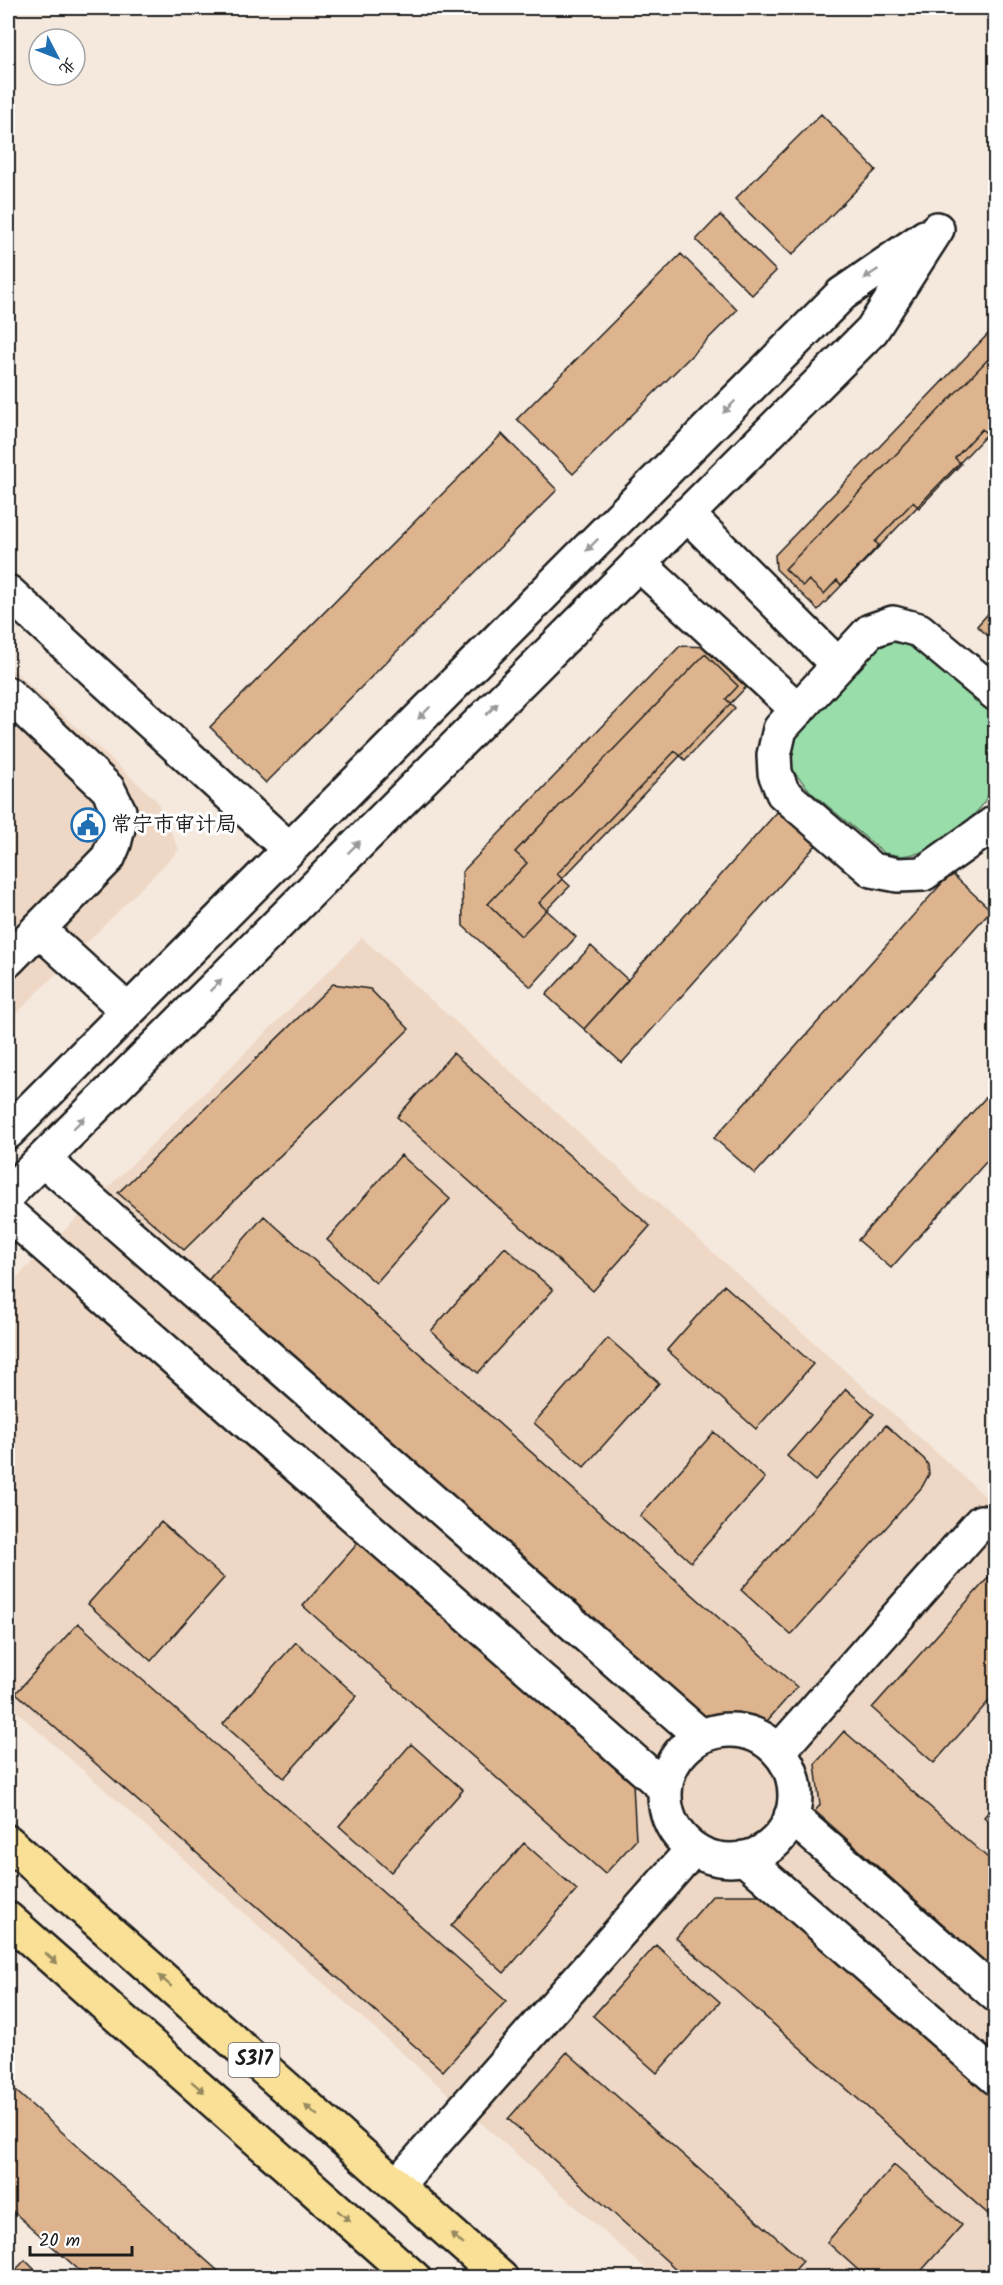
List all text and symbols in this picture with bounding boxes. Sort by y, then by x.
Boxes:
north arrow [27,27,87,87]
text: 北 [52,52,82,80]
one-way arrow [863,268,879,279]
one-way arrow [723,399,737,413]
one-way arrow [584,538,599,552]
one-way arrow [485,702,499,717]
one-way arrow [418,705,432,719]
public building icon: 常宁市审计局 [70,807,106,843]
place label: 常宁市审计局 [111,809,237,842]
one-way arrow [347,841,361,855]
one-way arrow [209,979,223,993]
one-way arrow [71,1117,85,1131]
one-way arrow [44,1951,59,1965]
one-way arrow [157,1974,172,1988]
road number: S317 [228,2043,280,2077]
one-way arrow [190,2080,205,2093]
one-way arrow [304,2104,319,2117]
one-way arrow [336,2209,351,2222]
scale bar [30,2219,132,2257]
text: 20 m [39,2227,80,2256]
one-way arrow [450,2233,465,2246]

